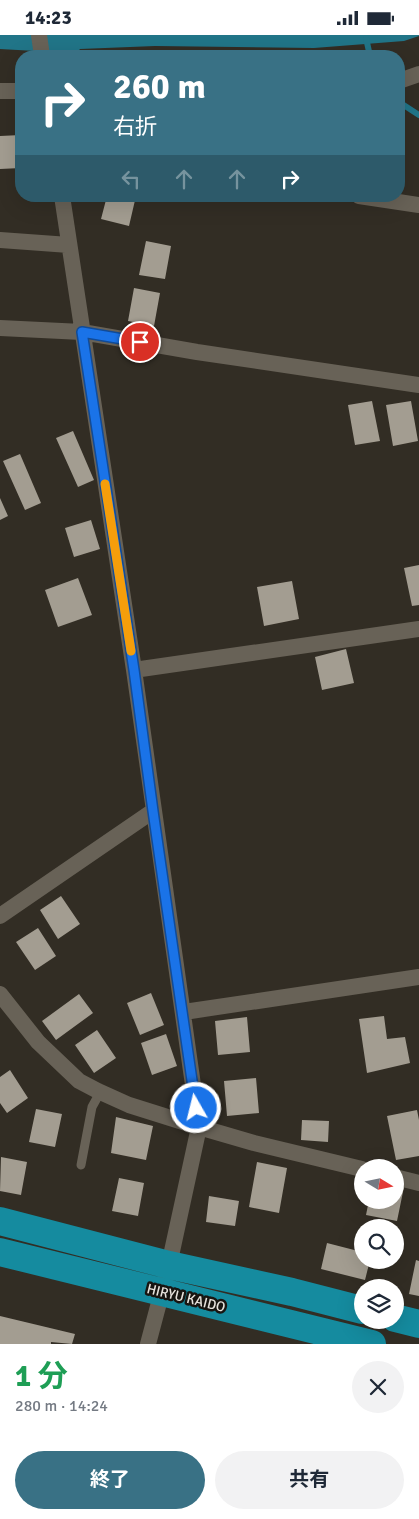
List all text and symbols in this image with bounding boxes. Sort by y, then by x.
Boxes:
text: 14:23 [25,6,72,30]
text: 260 m [113,65,206,108]
icon: right [30,70,95,135]
text: 右折 [113,113,157,140]
icon: left [117,165,145,193]
icon: ahead [170,165,198,193]
icon: ahead [223,165,251,193]
icon: right [276,165,304,193]
pin [119,321,161,363]
icon: arrive [126,328,154,356]
position arrow [169,1081,221,1133]
north arrow [354,1159,404,1209]
map controls [354,1159,404,1329]
button: search [354,1219,404,1269]
button: layers [354,1279,404,1329]
street label: HIRYU KAIDO [145,1280,227,1316]
text: 1 分 [15,1358,68,1395]
button: close [352,1361,404,1413]
text: 280 m · 14:24 [15,1396,108,1416]
button: 終了 [15,1451,205,1509]
button: 共有 [215,1451,404,1509]

